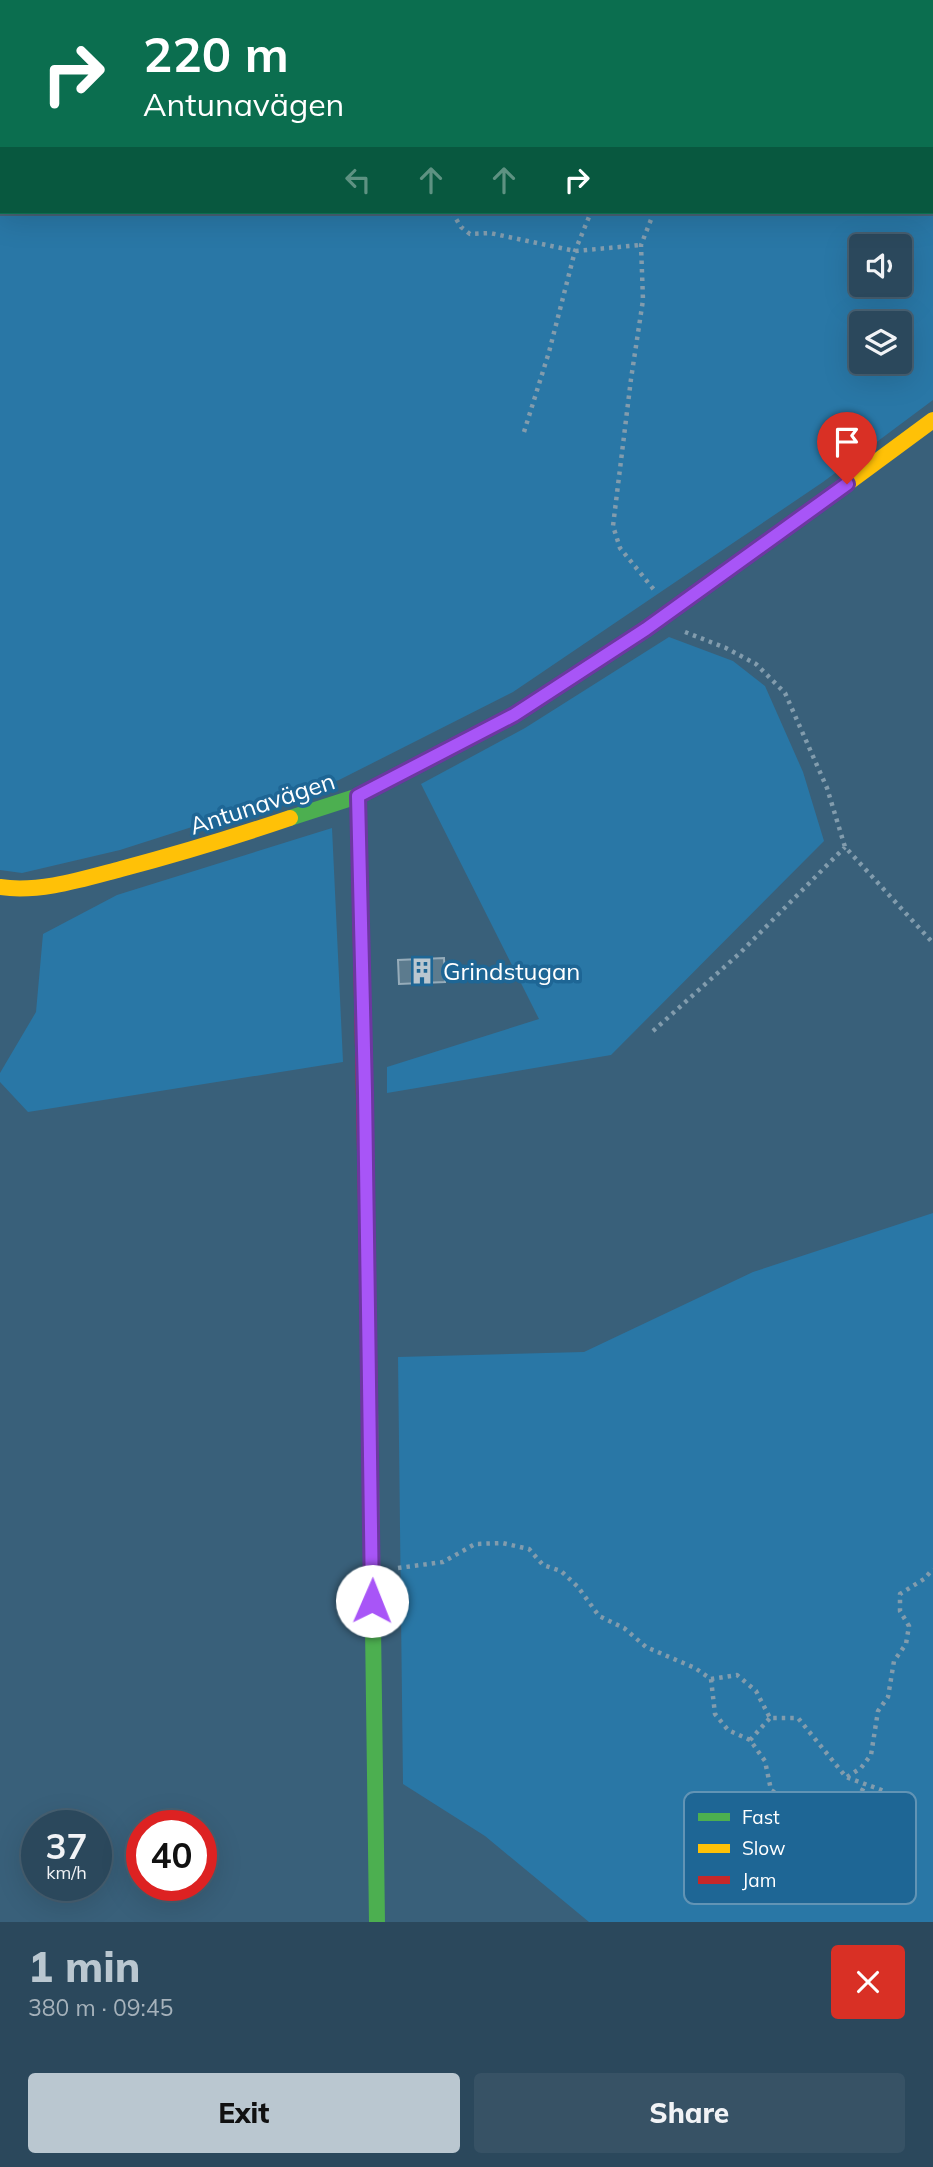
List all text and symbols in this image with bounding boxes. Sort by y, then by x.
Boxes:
text: 220 m [143,23,289,84]
icon: right [28,28,119,119]
text: Antunavägen [143,84,344,124]
icon: left [339,161,377,199]
icon: ahead [412,161,450,199]
icon: ahead [485,161,523,199]
icon: right [558,161,596,199]
map controls [849,234,912,374]
button: sound [849,234,912,297]
button: layers [849,311,912,374]
pin [817,412,877,484]
icon: arrive [828,423,866,461]
street label: Antunavägen [186,765,338,841]
building icon: Grindstugan [407,956,437,986]
place label: Grindstugan [443,956,580,986]
position arrow [335,1564,409,1638]
legend [684,1792,916,1904]
text: Fast [742,1805,780,1829]
speed limit sign: 40 [126,1810,217,1901]
text: 37 [45,1824,88,1868]
text: Slow [742,1836,786,1860]
text: km/h [46,1861,87,1884]
text: Jam [742,1868,776,1892]
text: 1 min [28,1940,141,1993]
button: close [831,1945,905,2019]
text: 380 m · 09:45 [28,1993,173,2022]
button: Exit [28,2073,460,2153]
button: Share [474,2073,905,2153]

